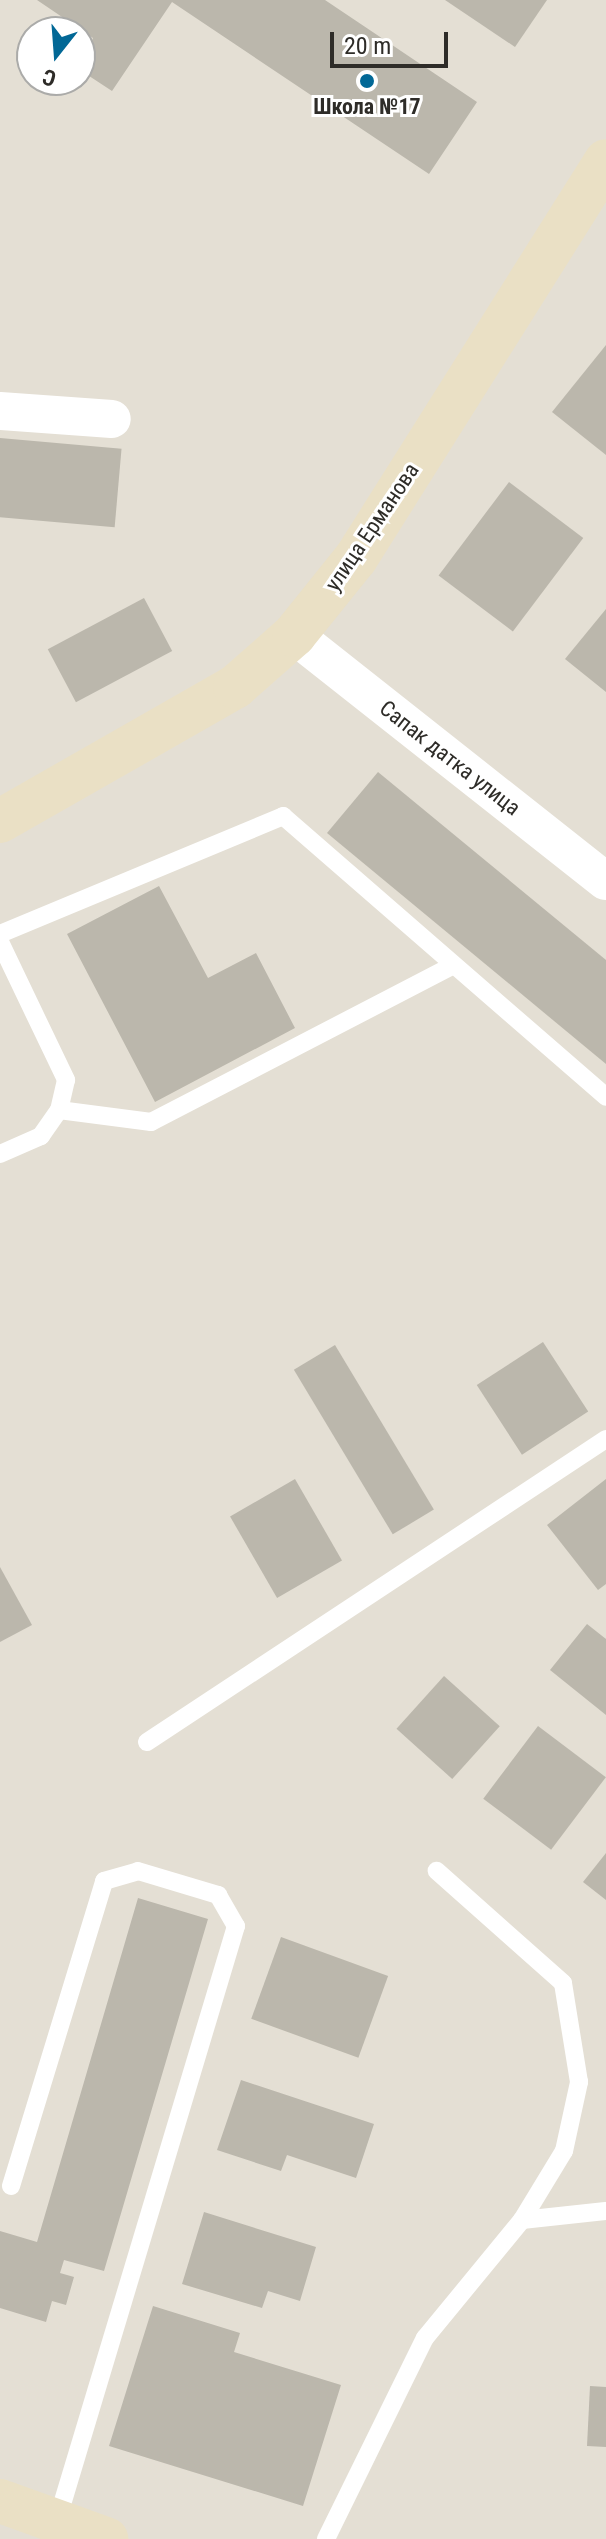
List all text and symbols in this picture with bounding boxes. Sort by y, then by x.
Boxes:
north arrow [16,16,96,96]
scale bar [334,16,452,66]
text: 20 m [344,32,391,60]
text: С [40,64,59,91]
marker: Школа №17 [358,72,376,90]
place label: Школа №17 [313,94,421,120]
street label: улица Ерманова [319,458,425,596]
street label: Сапак датка улица [374,695,526,821]

